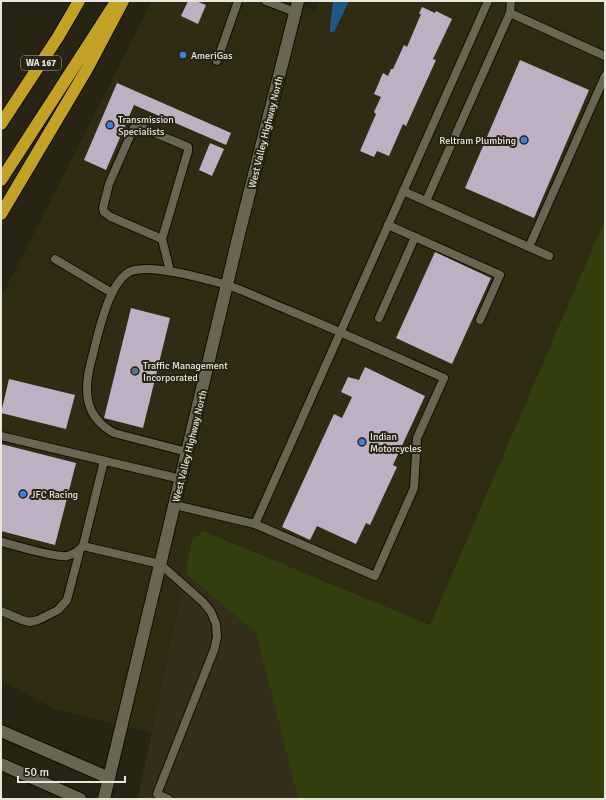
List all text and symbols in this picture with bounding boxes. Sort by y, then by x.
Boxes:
marker: AmeriGas [178,50,188,60]
place label: AmeriGas [191,50,233,62]
road number: WA 167 [21,56,61,70]
street label: West Valley Highway North [246,75,286,189]
place label: Transmission Specialists [118,114,174,138]
marker: Transmission Specialists [105,120,115,130]
place label: Reltram Plumbing [439,135,516,147]
marker: Reltram Plumbing [519,135,529,145]
place label: Traffic Management Incorporated [143,360,228,384]
marker: Traffic Management Incorporated [130,366,140,376]
street label: West Valley Highway North [170,389,210,503]
place label: Indian Motorcycles [370,431,422,455]
marker: Indian Motorcycles [357,437,367,447]
marker: JFC Racing [18,489,28,499]
place label: JFC Racing [31,489,78,501]
scale bar [18,758,125,784]
text: 50 m [24,765,49,780]

